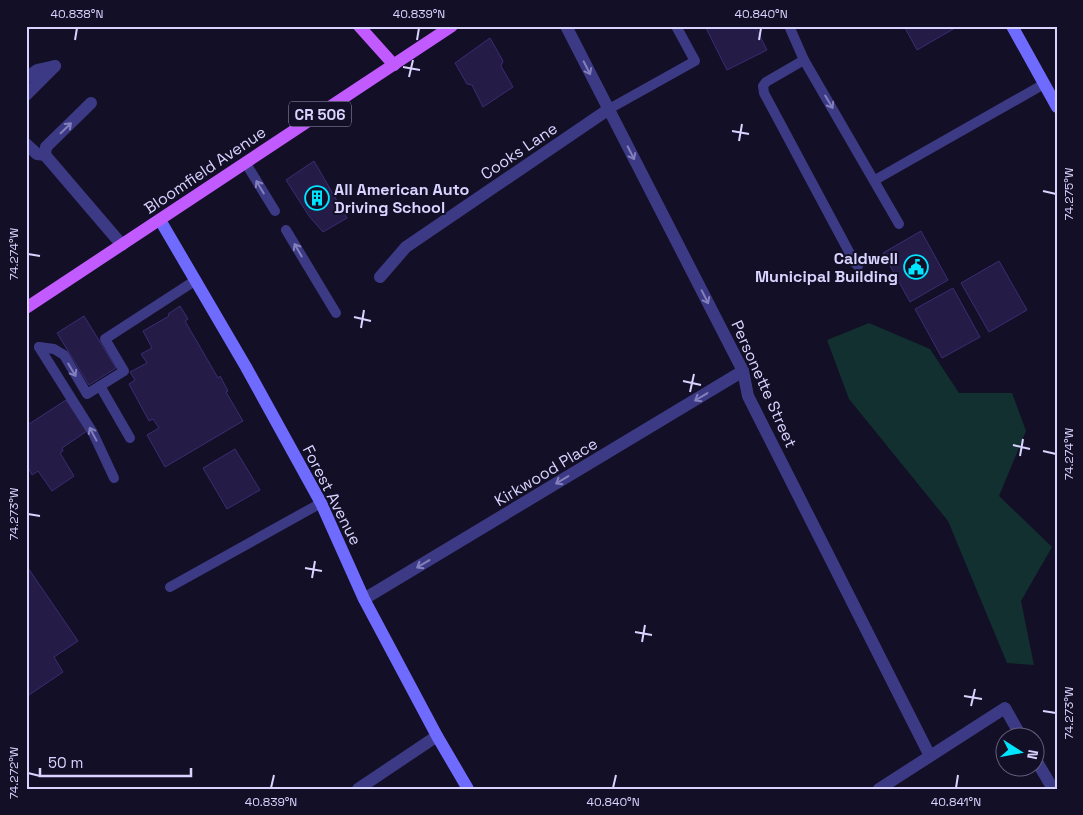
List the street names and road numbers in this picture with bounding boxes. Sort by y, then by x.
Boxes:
road number: CR 506 [289,102,351,126]
street label: Cooks Lane [477,118,561,184]
street label: Bloomfield Avenue [140,121,270,219]
street label: Personette Street [726,317,802,451]
street label: Kirkwood Place [491,433,601,511]
street label: Forest Avenue [298,441,366,549]

